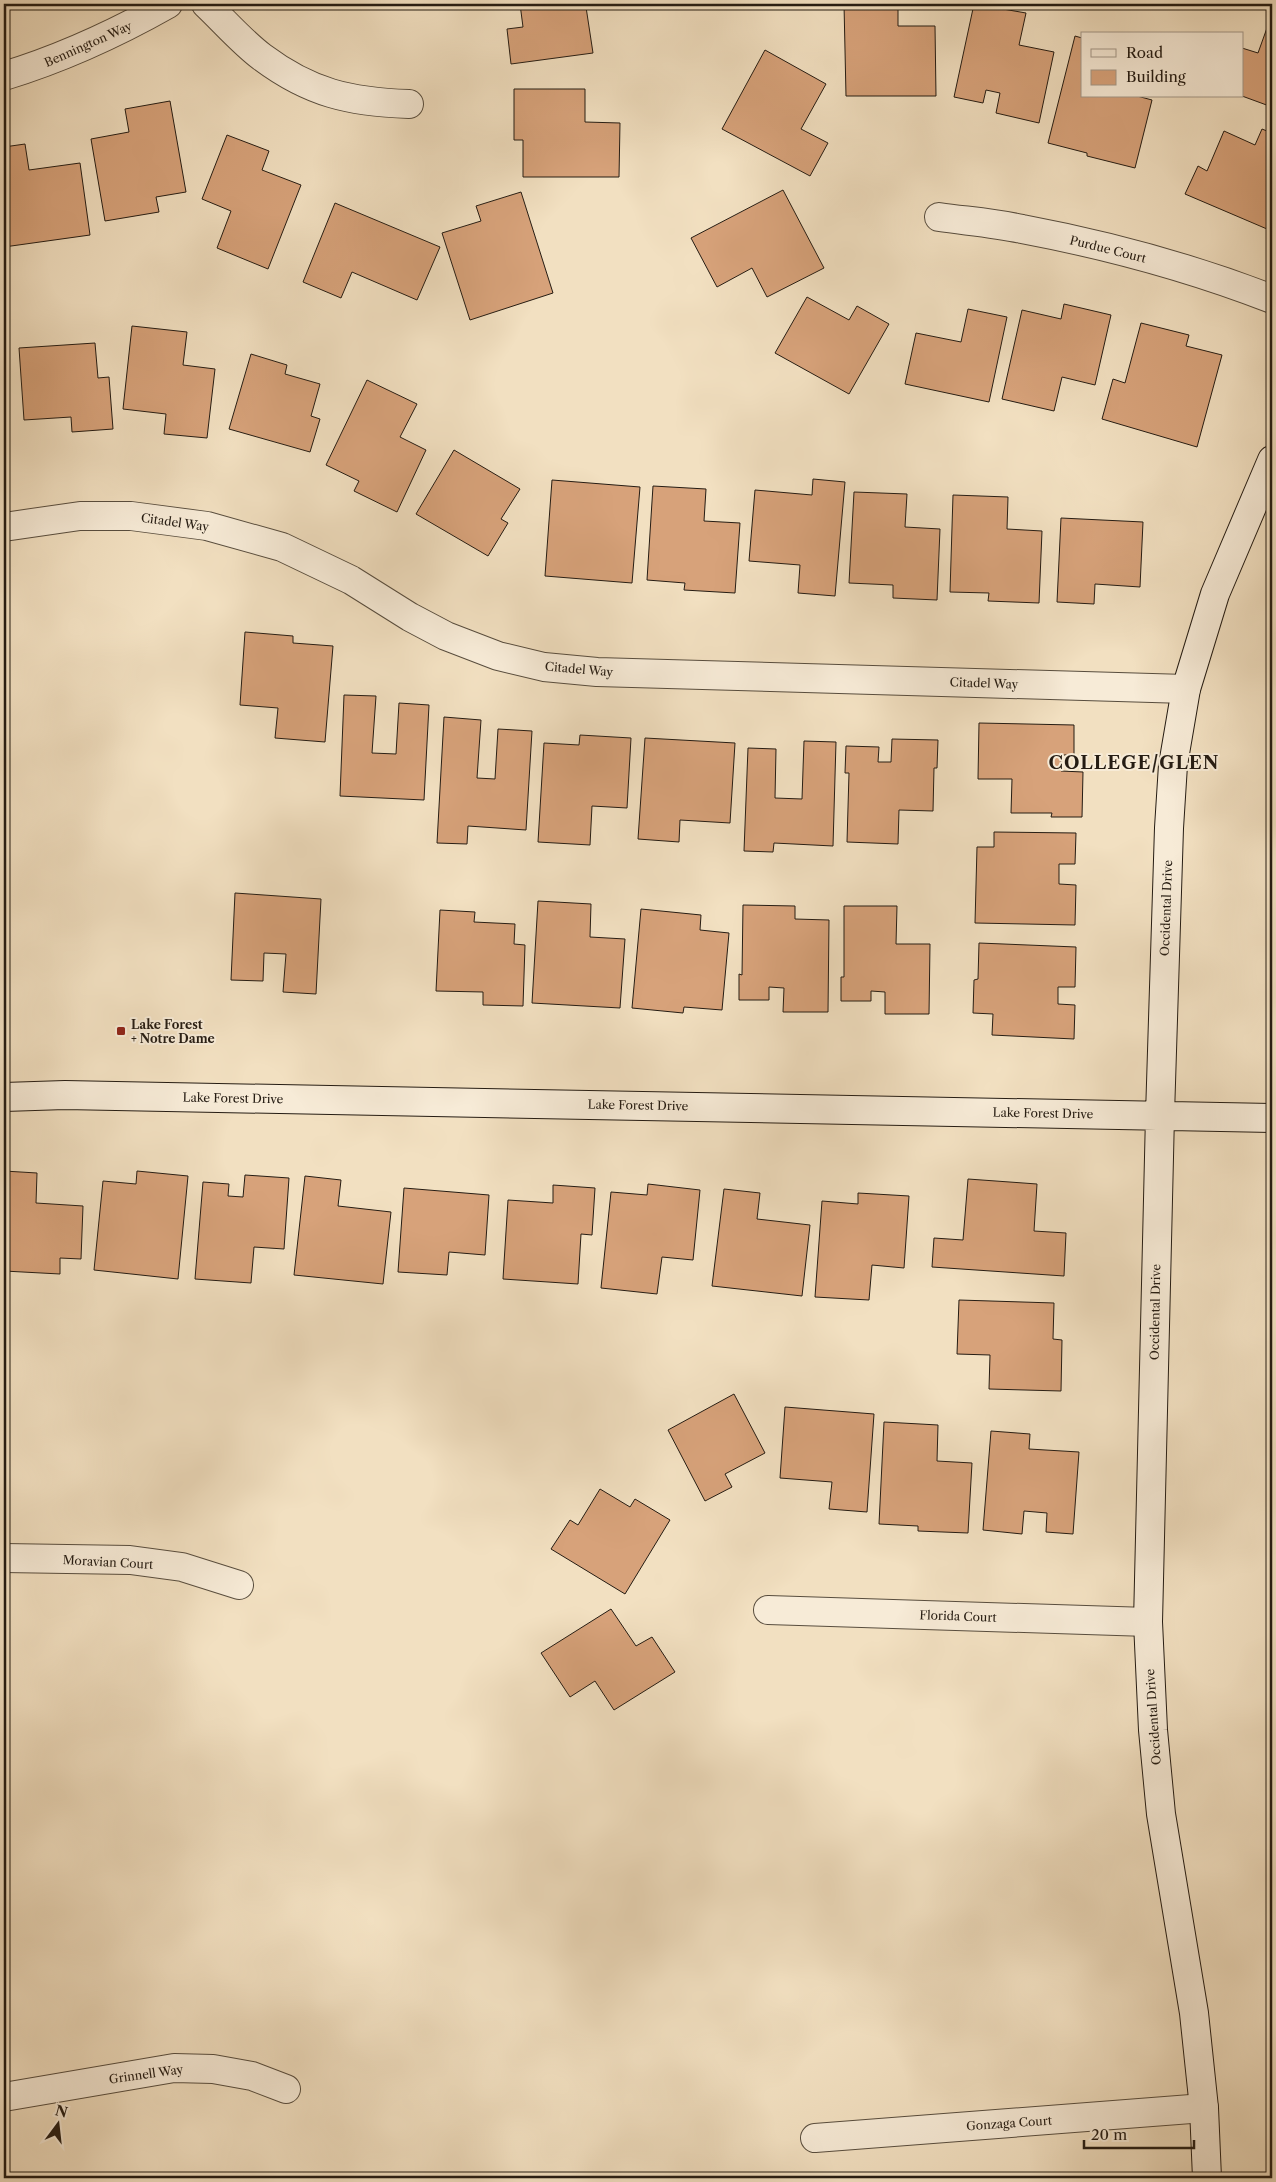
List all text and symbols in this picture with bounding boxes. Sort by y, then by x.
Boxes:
street label: Bennington Way [42,18,134,70]
legend [1081,32,1244,98]
text: Road [1126,43,1163,62]
text: Building [1126,67,1186,86]
street label: Purdue Court [1068,232,1148,266]
street label: Citadel Way [140,510,210,534]
street label: Citadel Way [544,659,614,679]
street label: Citadel Way [949,674,1019,692]
district label: COLLEGE/GLEN [1049,752,1220,774]
street label: Occidental Drive [1157,859,1175,956]
place label: Lake Forest + Notre Dame [131,1017,215,1046]
marker: Lake Forest + Notre Dame [115,1025,127,1037]
street label: Lake Forest Drive [183,1090,284,1106]
street label: Lake Forest Drive [588,1097,689,1113]
street label: Lake Forest Drive [993,1105,1094,1121]
street label: Occidental Drive [1147,1263,1163,1360]
street label: Moravian Court [62,1552,154,1572]
street label: Florida Court [919,1607,998,1625]
street label: Occidental Drive [1142,1668,1164,1766]
street label: Grinnell Way [108,2061,184,2087]
north arrow [32,2100,82,2150]
text: N [53,2101,70,2122]
street label: Gonzaga Court [966,2112,1053,2133]
scale bar [1084,2117,1194,2149]
text: 20 m [1091,2125,1127,2144]

